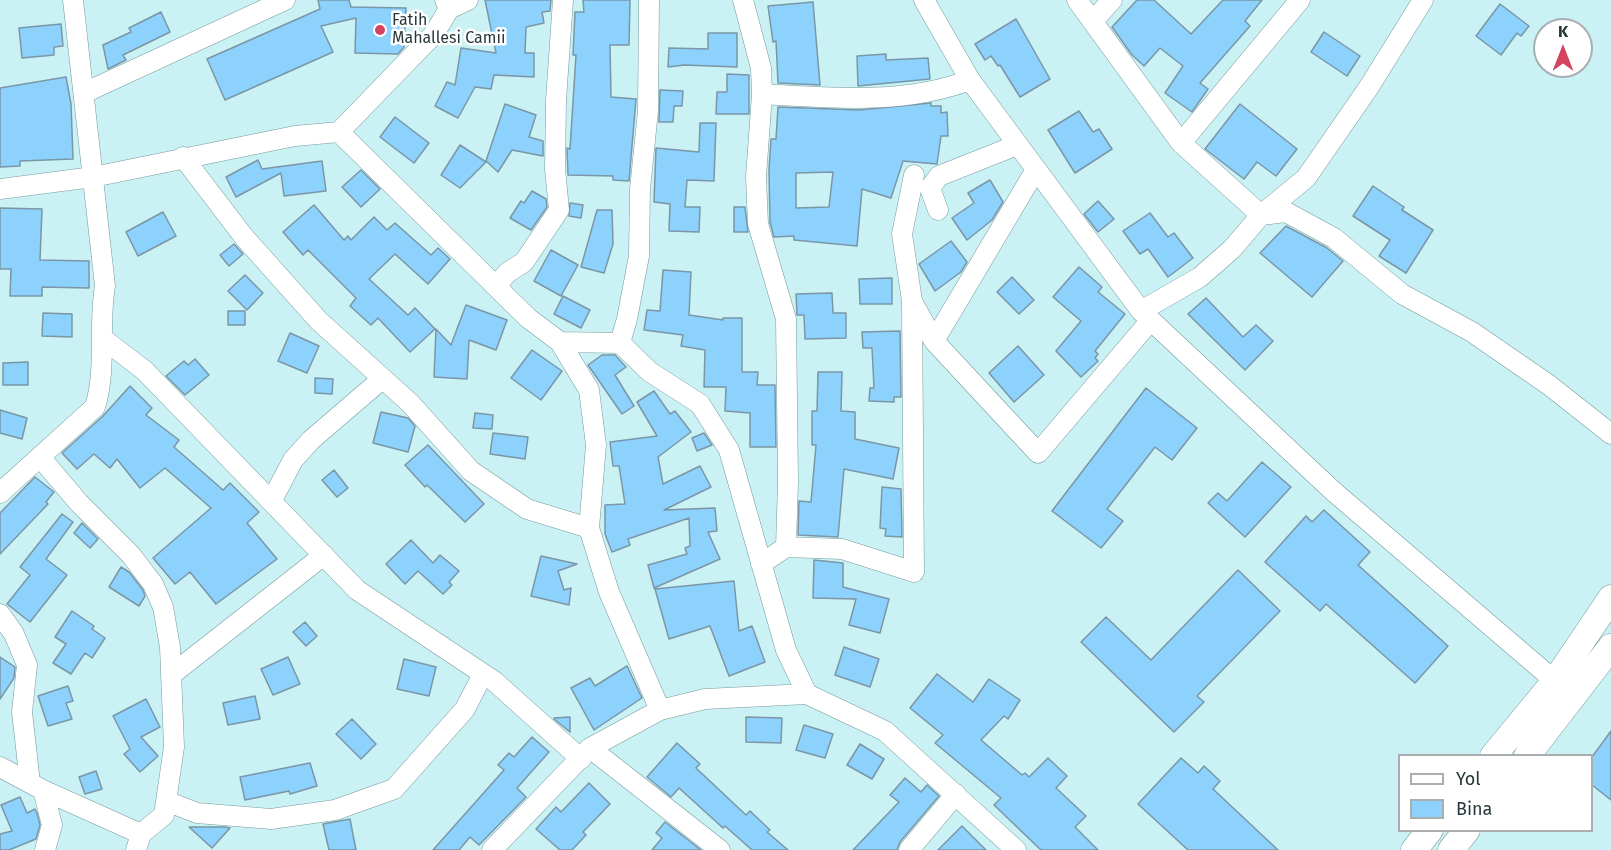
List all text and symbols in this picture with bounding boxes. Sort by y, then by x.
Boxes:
place label: Fatih Mahallesi Camii [392,11,506,49]
north arrow [1533,18,1593,78]
text: K [1558,22,1568,41]
marker: Fatih Mahallesi Camii [373,23,387,37]
legend [1398,754,1593,832]
text: Yol [1456,768,1481,790]
text: Bina [1456,798,1492,820]

